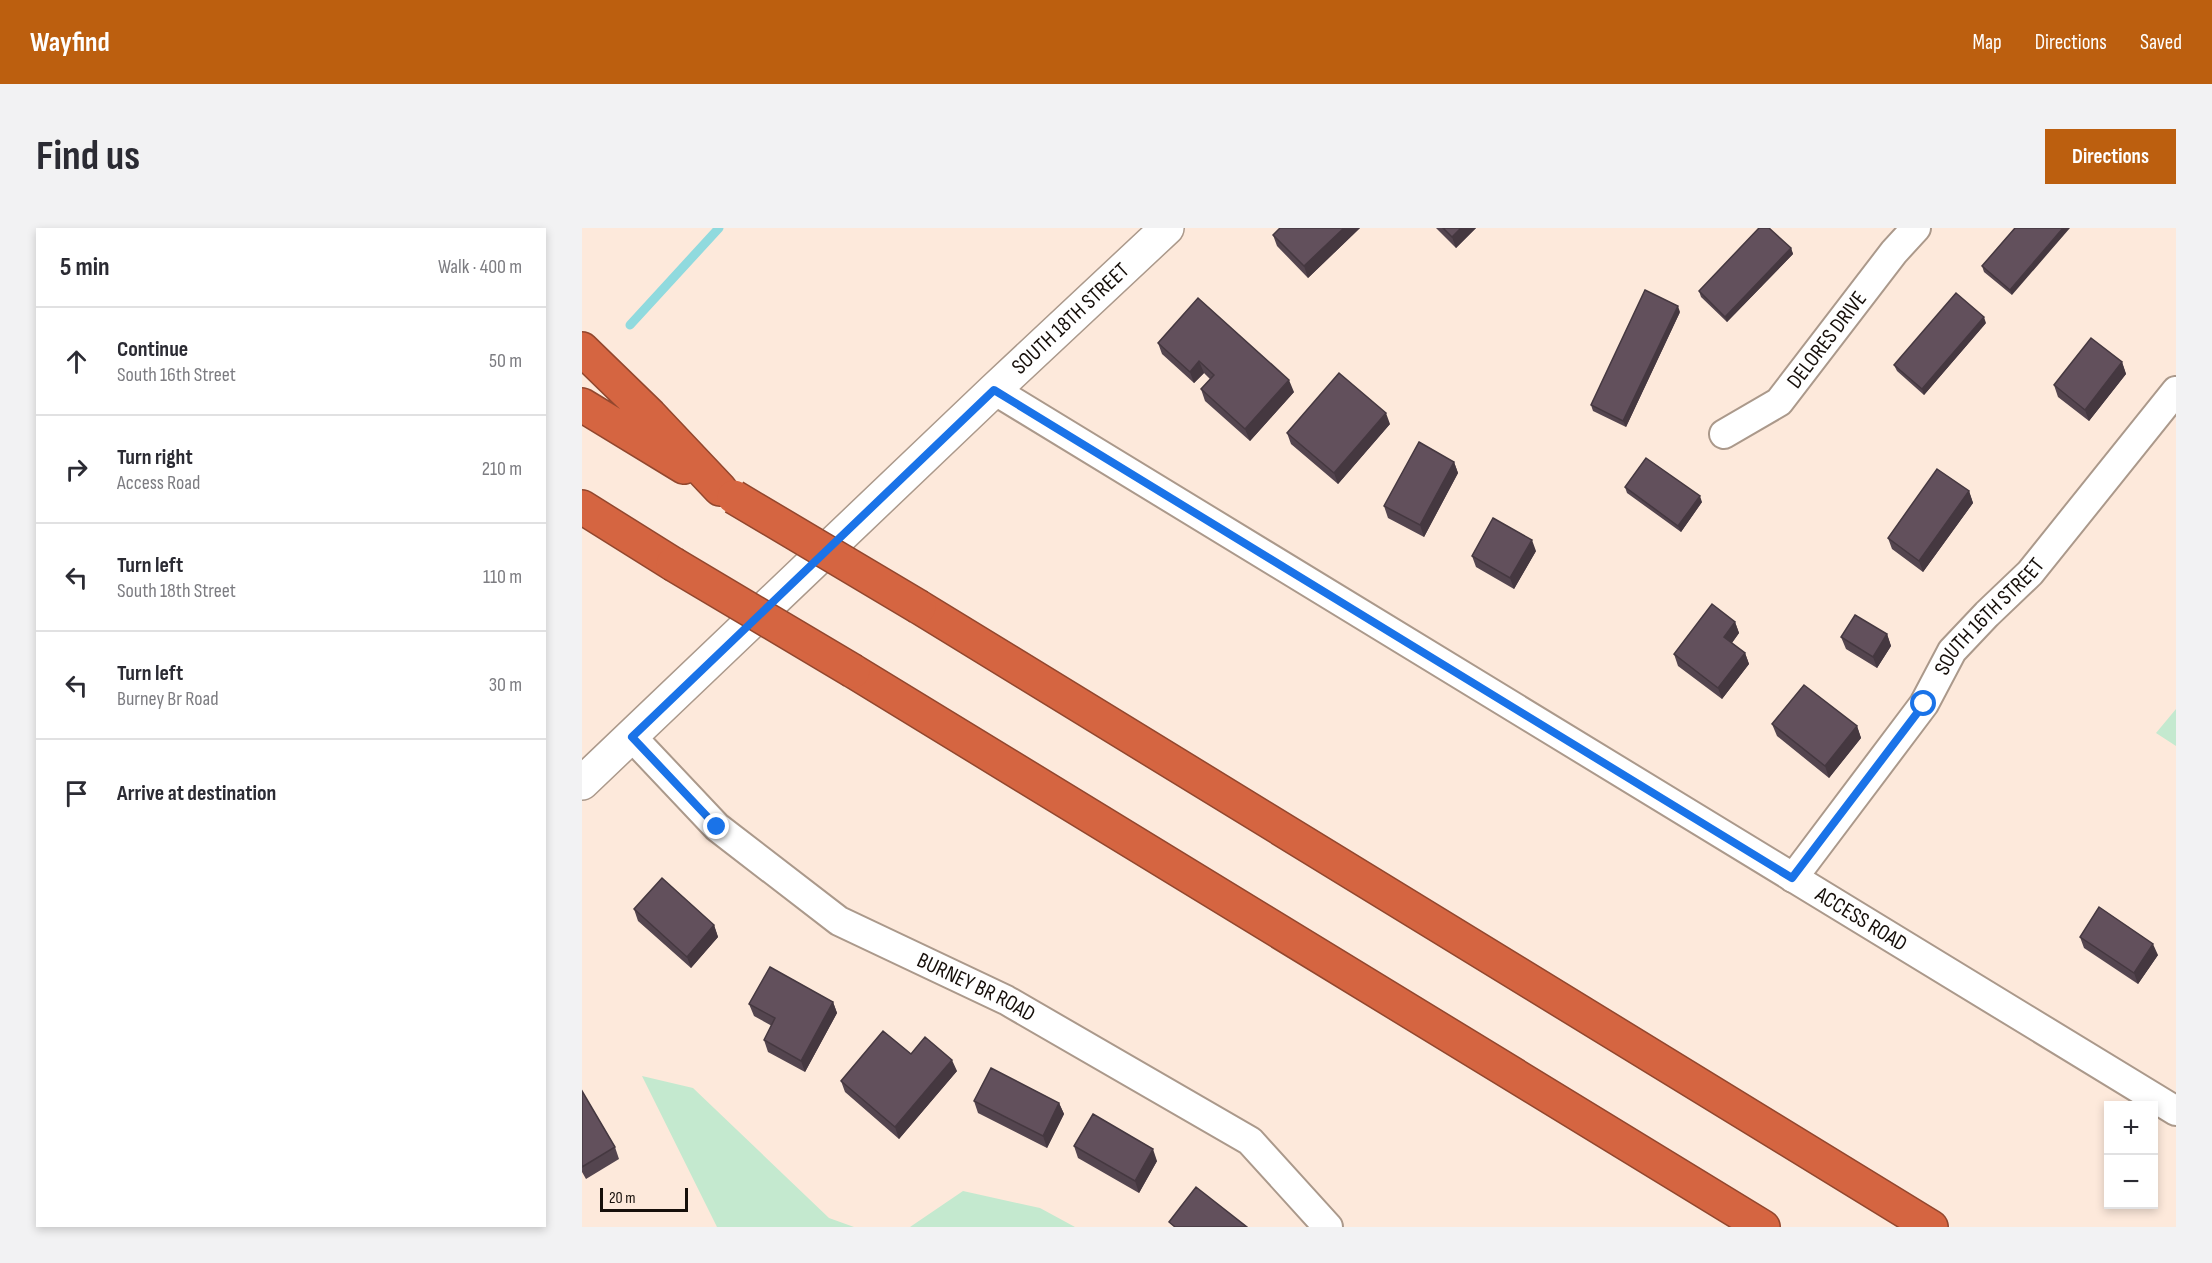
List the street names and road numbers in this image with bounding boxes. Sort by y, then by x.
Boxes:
street label: SOUTH 18TH STREET [1006,257,1135,380]
street label: DELORES DRIVE [1781,286,1872,394]
street label: SOUTH 16TH STREET [1928,552,2050,680]
street label: ACCESS ROAD [1810,880,1912,957]
street label: BURNEY BR ROAD [913,946,1040,1027]

